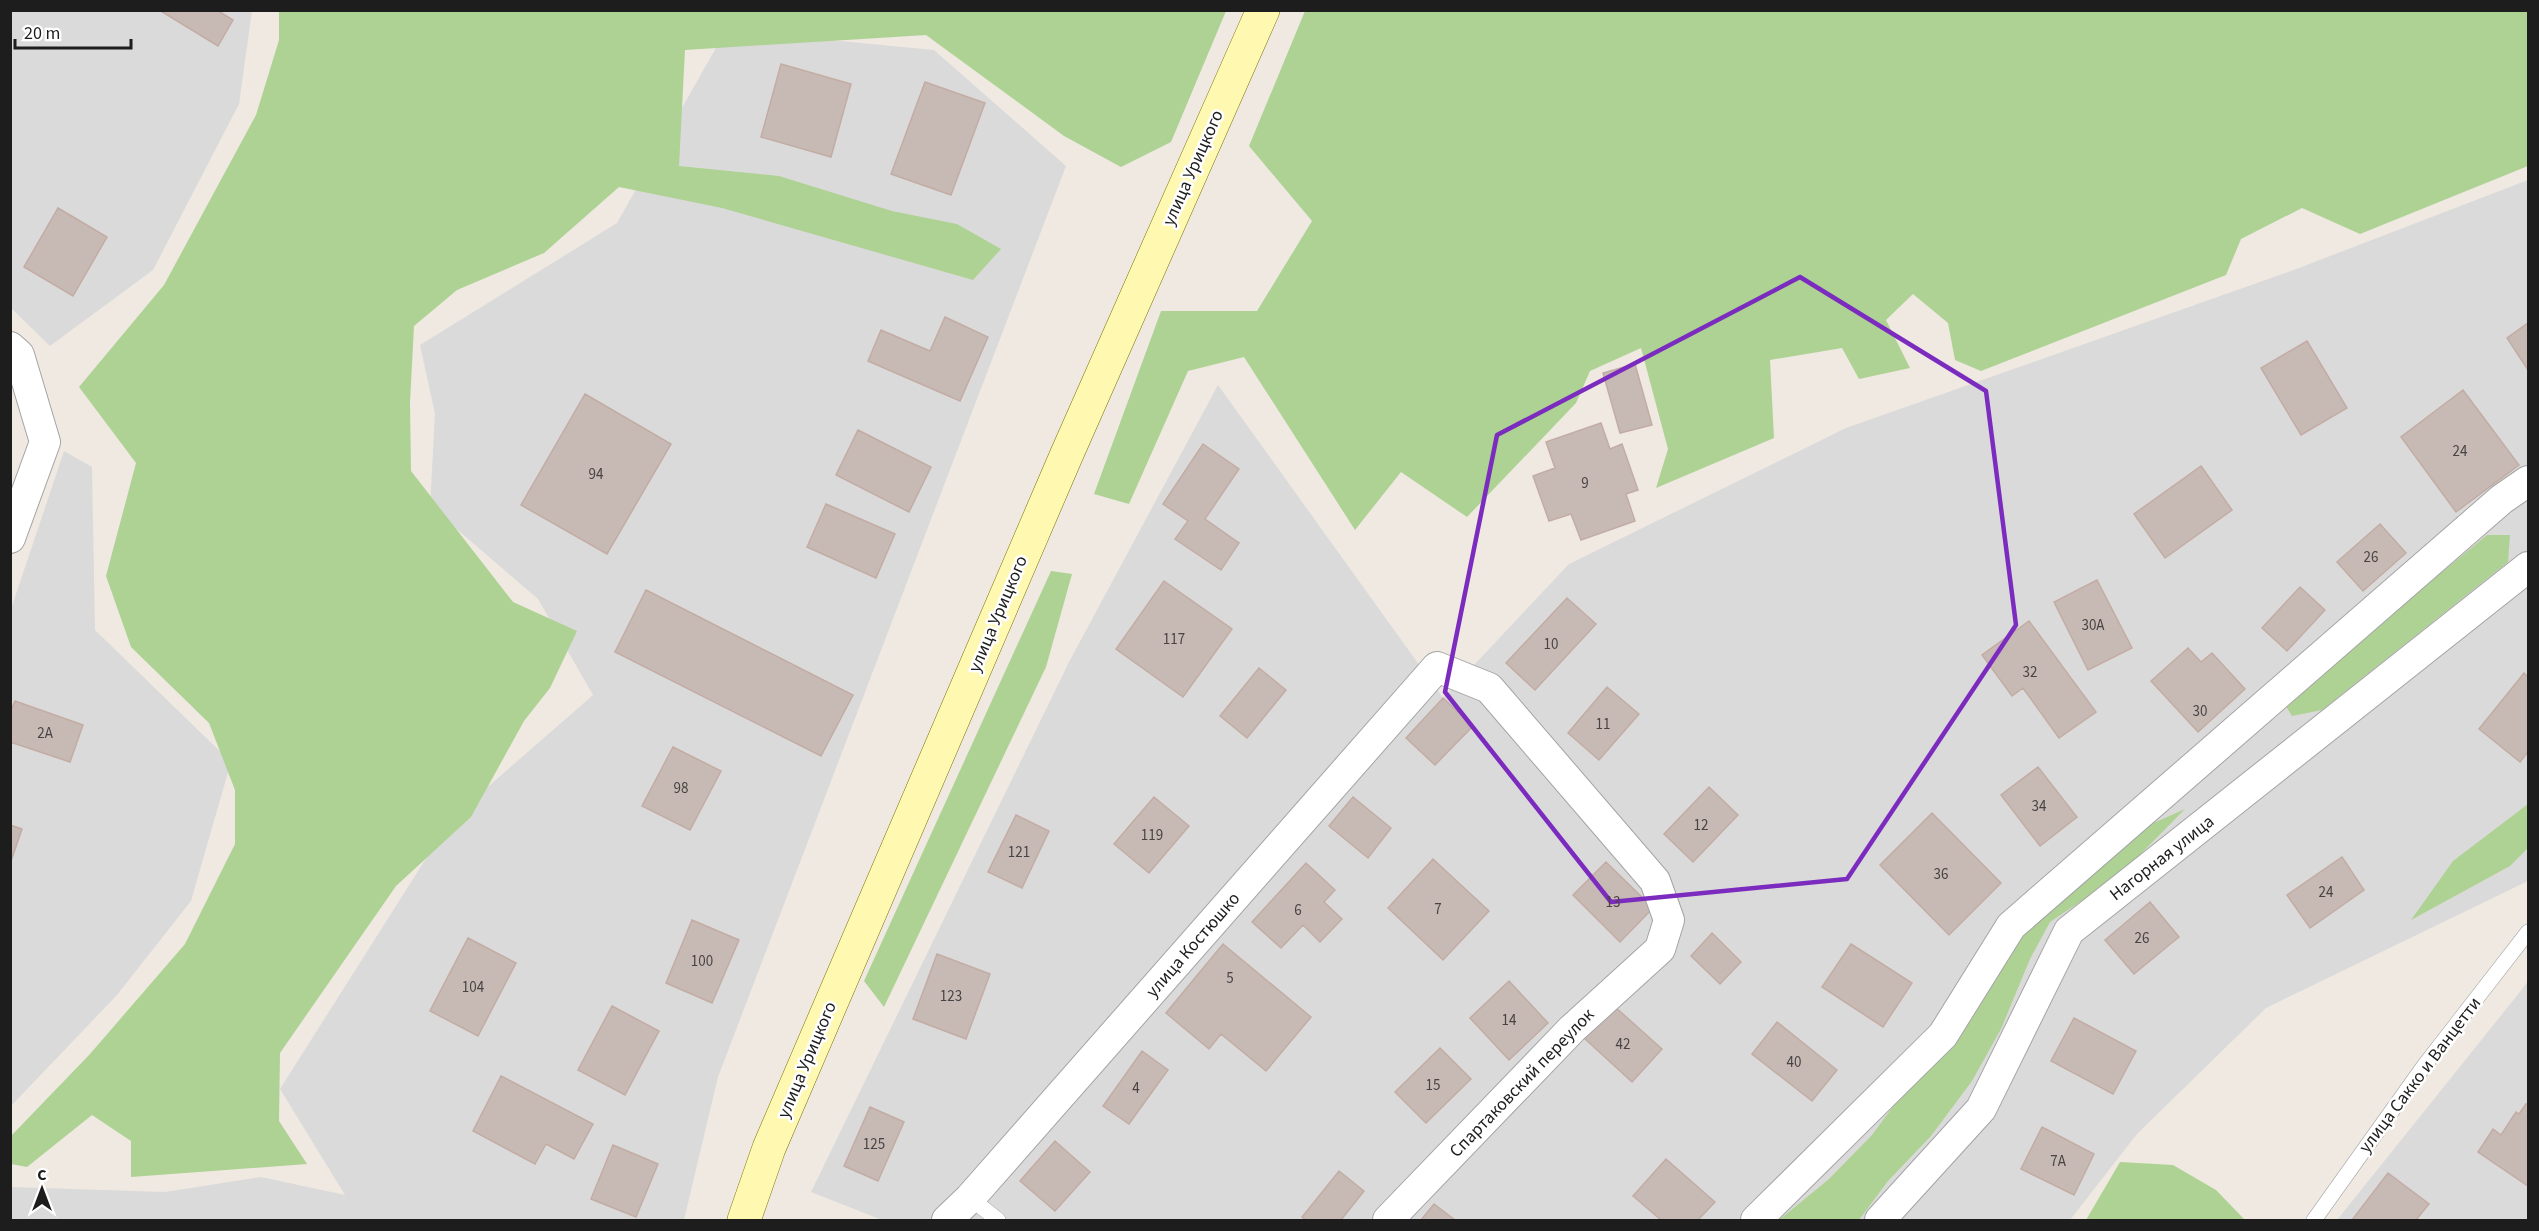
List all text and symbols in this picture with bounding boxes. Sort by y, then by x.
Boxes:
scale bar [15,12,130,50]
text: 20 m [24,21,60,46]
street label: улица Урицкого [1156,106,1230,230]
house number: 24 [2453,441,2468,462]
house number: 94 [589,464,604,485]
house number: 9 [1581,473,1589,494]
house number: 26 [2364,547,2378,568]
street label: улица Урицкого [962,552,1034,676]
house number: 30А [2081,615,2105,636]
house number: 117 [1163,629,1185,650]
house number: 10 [1544,634,1558,655]
house number: 32 [2023,662,2037,683]
house number: 30 [2193,701,2207,722]
house number: 11 [1596,714,1610,735]
house number: 2А [37,723,54,744]
house number: 98 [674,778,688,799]
house number: 34 [2032,796,2047,817]
street label: Нагорная улица [2104,809,2220,907]
house number: 12 [1694,815,1708,836]
house number: 119 [1141,825,1163,846]
house number: 121 [1008,842,1030,863]
house number: 36 [1934,864,1948,885]
house number: 24 [2319,882,2334,903]
street label: улица Костюшко [1140,887,1246,1003]
house number: 13 [1606,892,1620,913]
house number: 7 [1434,899,1442,920]
house number: 6 [1294,900,1302,921]
house number: 26 [2135,928,2149,949]
house number: 100 [691,951,713,972]
house number: 5 [1226,968,1234,989]
house number: 104 [462,977,485,998]
house number: 123 [940,986,962,1007]
street label: улица Сакко и Ванцетти [2353,992,2487,1158]
street label: улица Урицкого [771,998,843,1122]
street label: Спартаковский переулок [1444,1003,1600,1163]
house number: 14 [1502,1010,1517,1031]
house number: 42 [1616,1034,1630,1055]
house number: 40 [1787,1052,1801,1073]
house number: 15 [1426,1075,1440,1096]
house number: 4 [1132,1078,1140,1099]
house number: 125 [863,1134,885,1155]
house number: 7А [2050,1151,2067,1172]
north arrow [12,1159,72,1219]
text: С [37,1164,47,1186]

